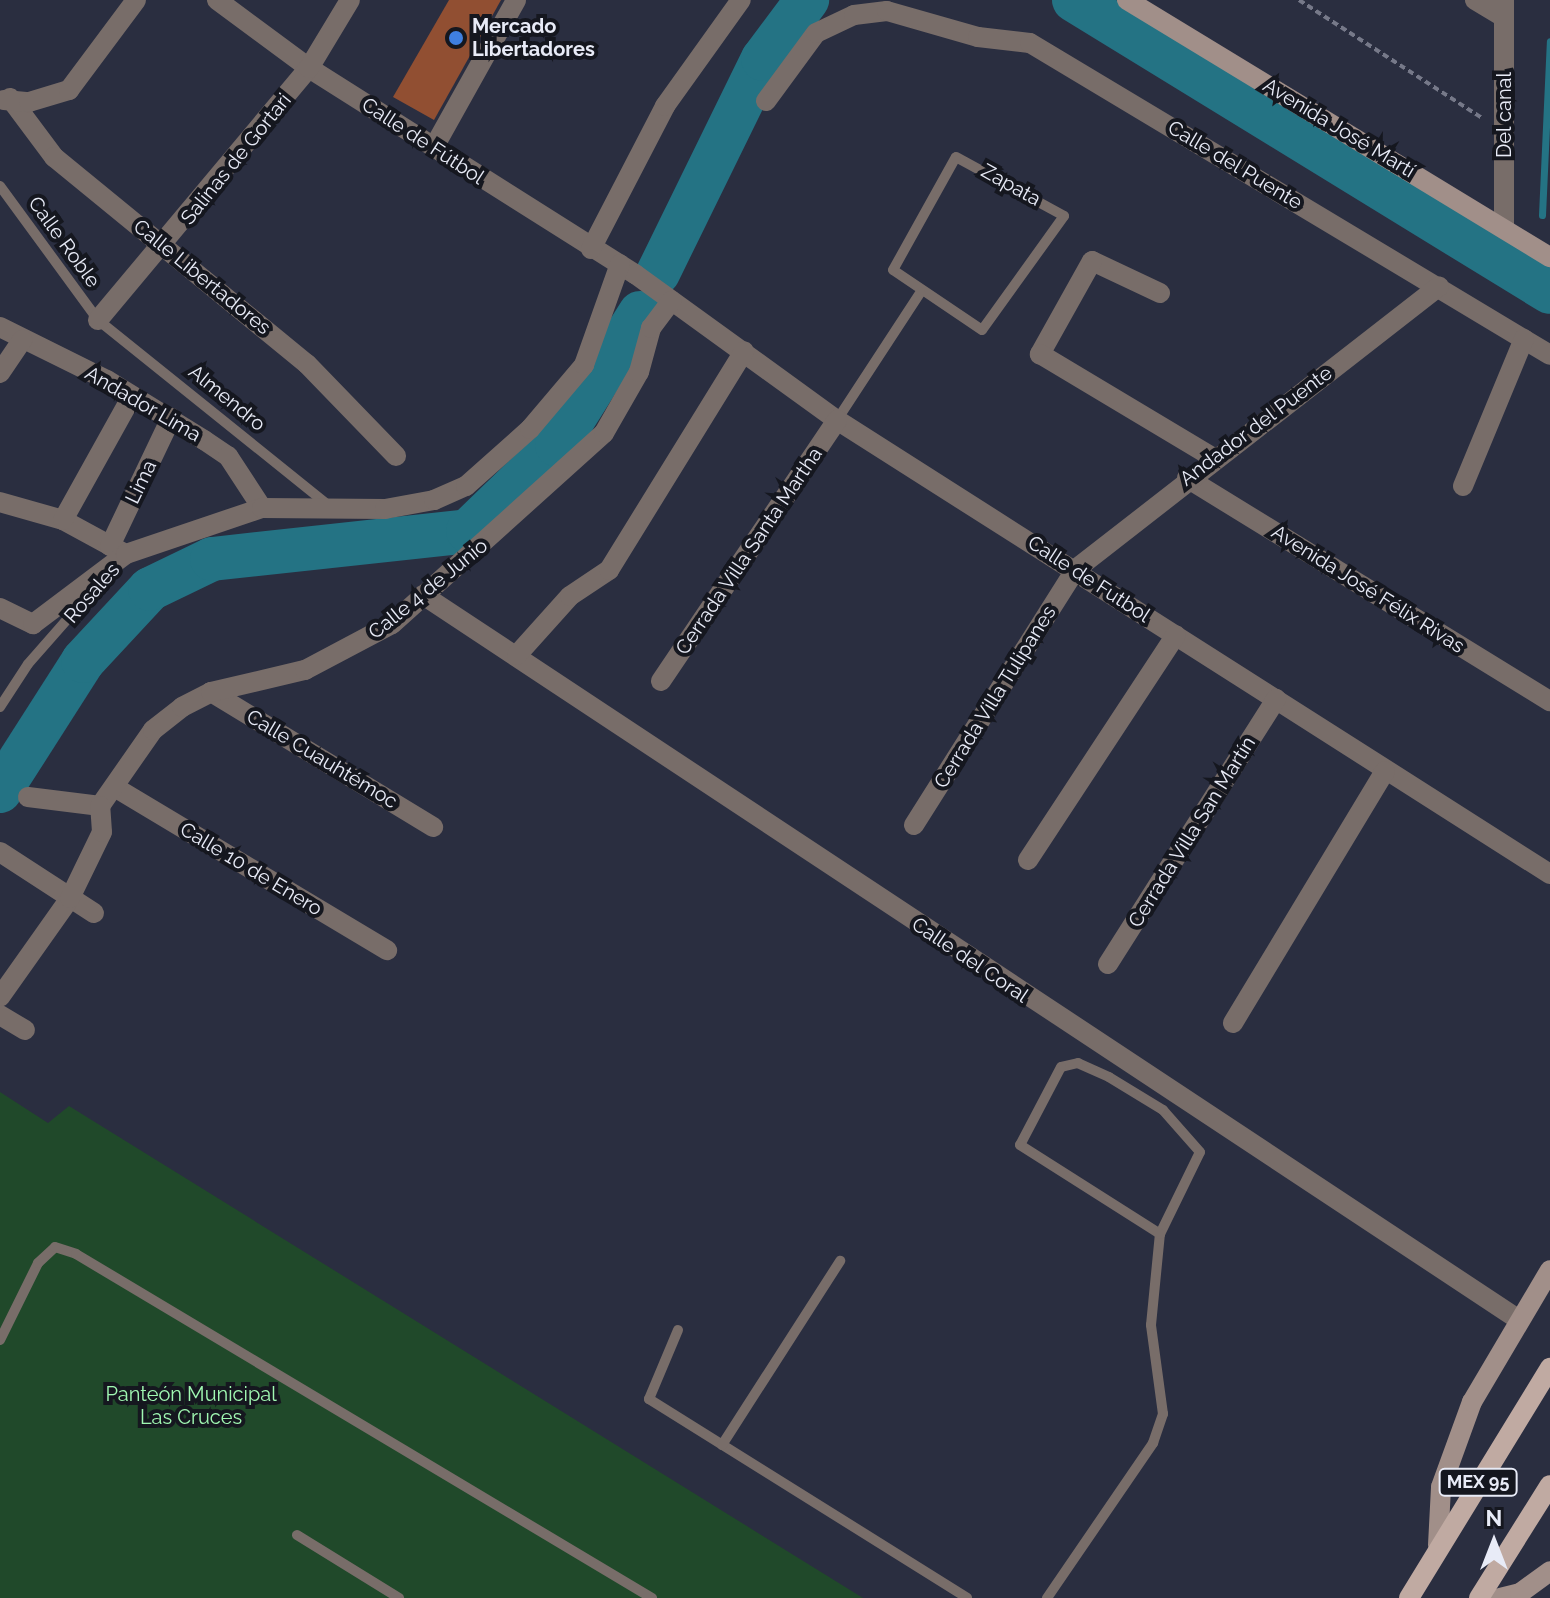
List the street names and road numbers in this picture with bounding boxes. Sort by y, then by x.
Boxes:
street label: Del canal [1492,72,1516,158]
street label: Avenida José Martí [1258,73,1420,183]
street label: Salinas de Gortari [176,89,296,229]
street label: Calle de Fútbol [357,93,489,189]
street label: Calle del Puente [1163,115,1307,215]
street label: Zapata [977,159,1045,211]
street label: Calle Roble [23,192,105,292]
street label: Calle Libertadores [129,214,275,340]
street label: Almendro [184,360,270,436]
street label: Andador Lima [81,361,205,447]
street label: Andador del Puente [1175,361,1337,491]
street label: Cerrada Villa Santa Martha [670,443,828,659]
street label: Lima [120,456,162,508]
street label: Avenida José Félix Rivas [1267,520,1469,658]
street label: Calle de Futbol [1023,531,1155,627]
street label: Calle 4 de Junio [363,533,493,645]
street label: Rosales [59,558,125,628]
street label: Cerrada Villa Tulipanes [929,601,1061,793]
street label: Calle Cuauhtémoc [242,704,402,814]
street label: Cerrada Villa San Martín [1123,732,1261,932]
street label: Calle 10 de Enero [176,817,326,921]
street label: Calle del Coral [907,912,1033,1008]
road number: MEX 95 [1438,1468,1518,1496]

